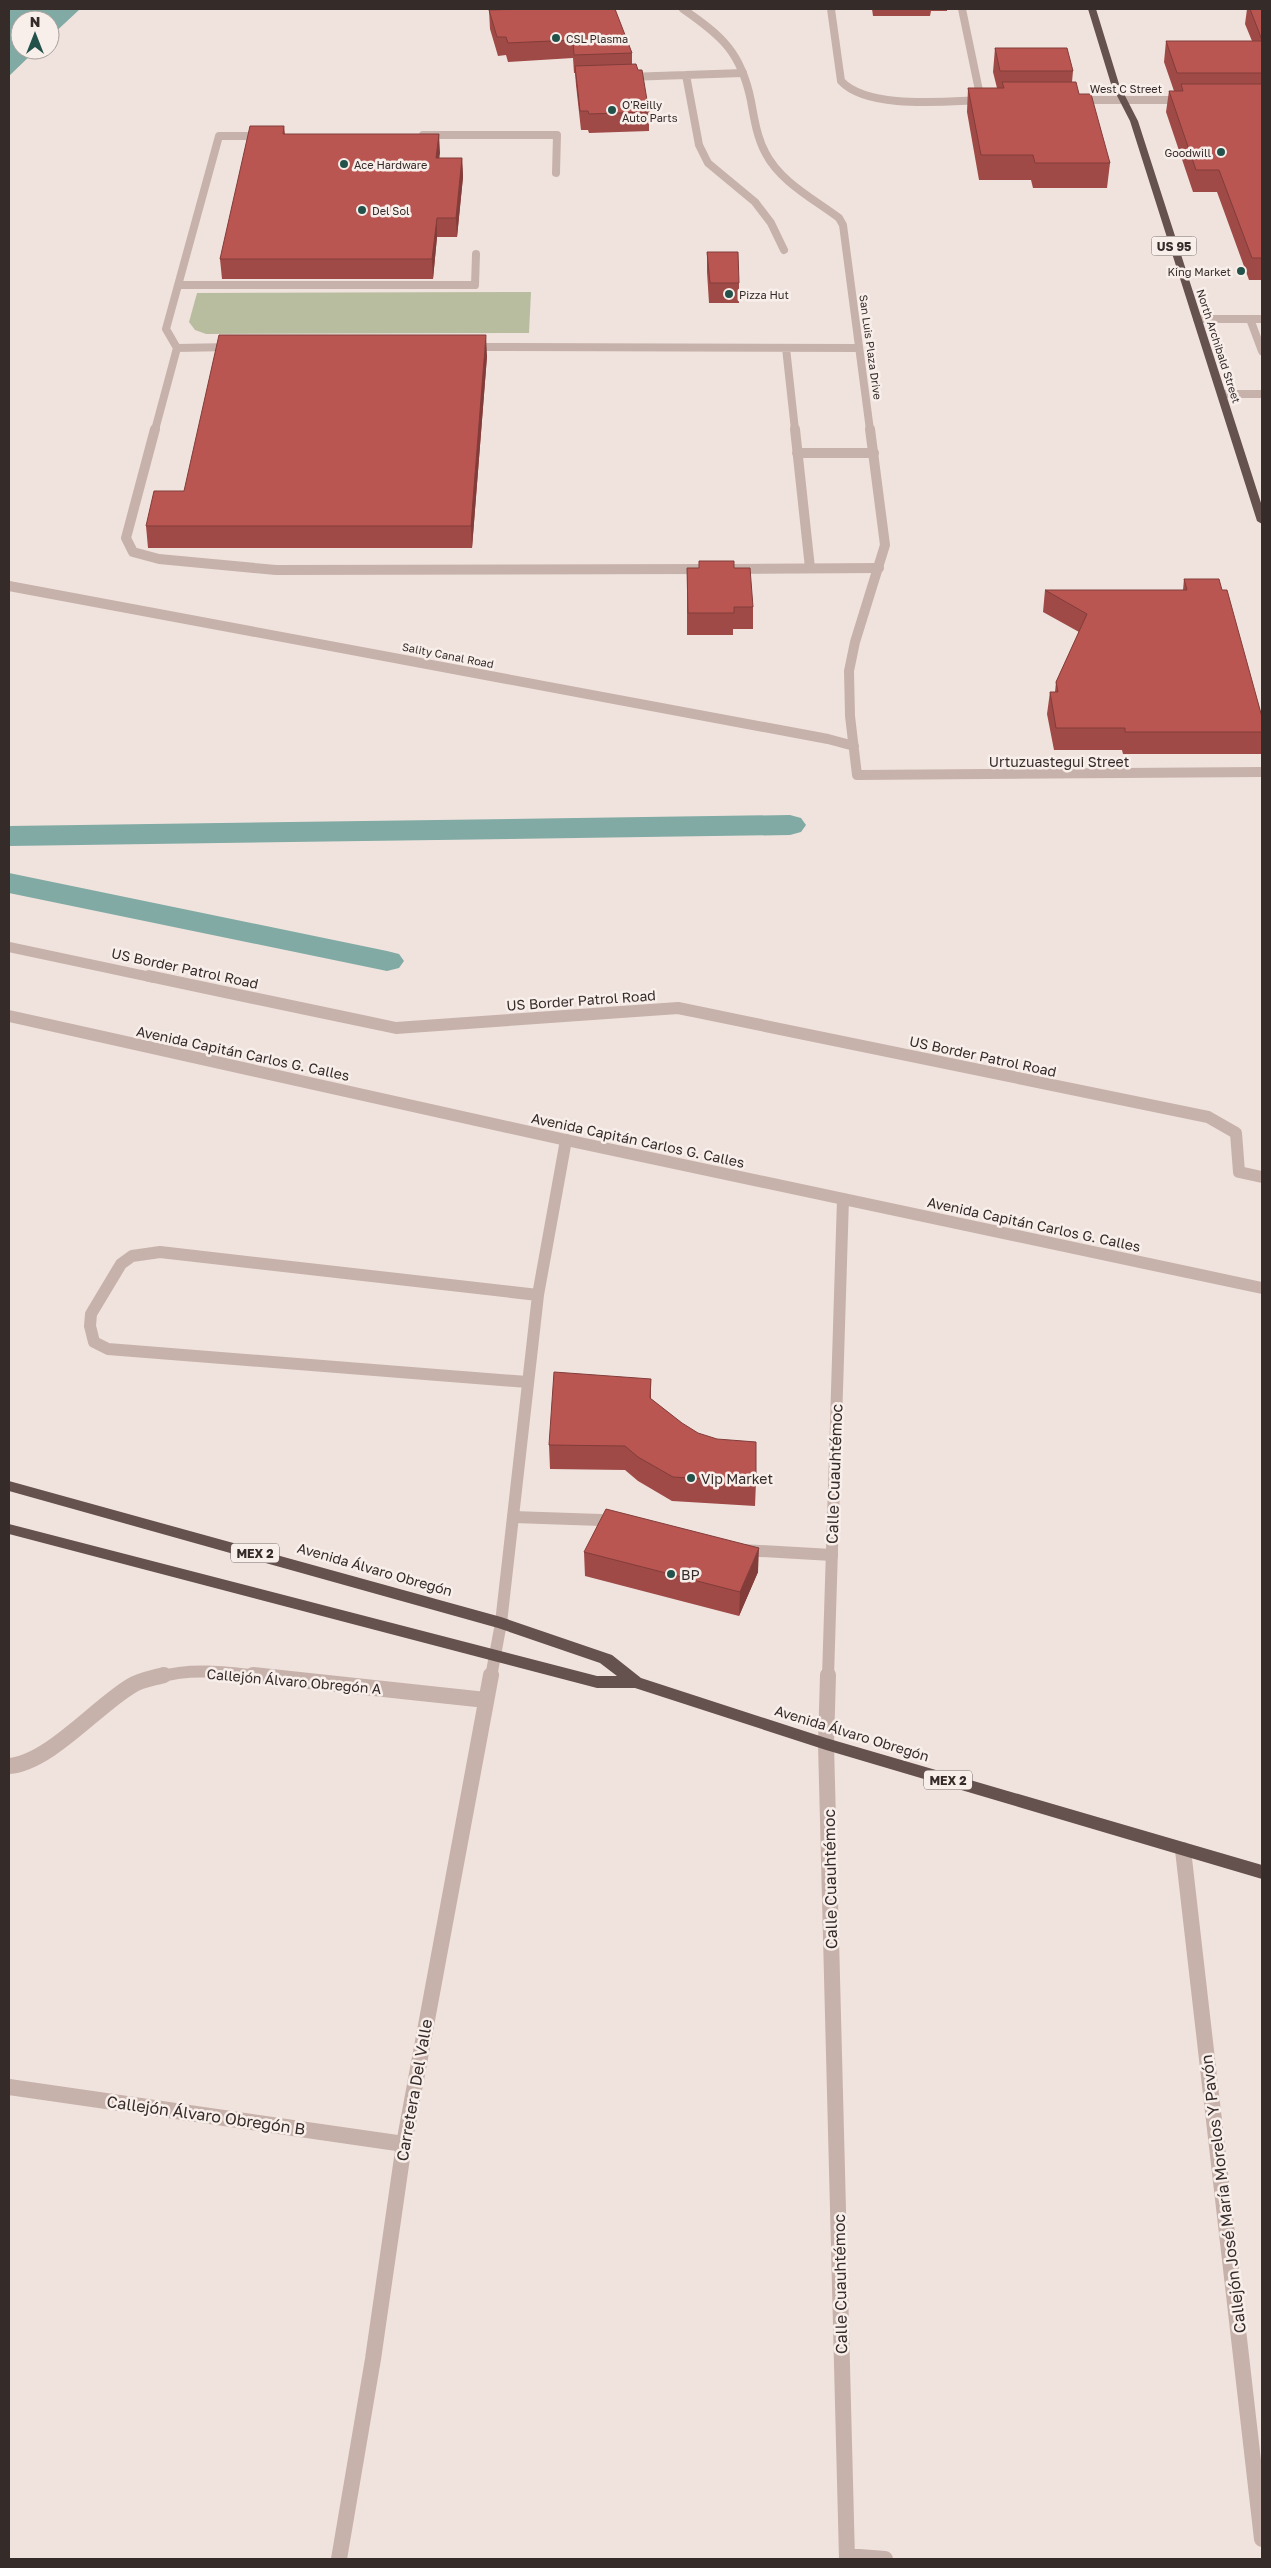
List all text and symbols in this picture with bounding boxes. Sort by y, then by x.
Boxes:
north arrow [10,10,60,60]
text: N [30,13,40,30]
marker: CSL Plasma [550,32,562,44]
place label: CSL Plasma [566,32,628,45]
street label: West C Street [1090,82,1162,95]
place label: O'Reilly Auto Parts [622,98,678,124]
marker: O'Reilly Auto Parts [606,104,618,116]
place label: Goodwill [1164,146,1211,159]
marker: Goodwill [1215,146,1227,158]
marker: Ace Hardware [338,158,350,170]
place label: Ace Hardware [354,158,427,171]
marker: Del Sol [356,204,368,216]
place label: Del Sol [372,204,410,217]
road number: US 95 [1152,237,1196,256]
place label: King Market [1167,265,1231,278]
marker: King Market [1235,265,1247,277]
street label: North Archibald Street [1194,287,1244,405]
marker: Pizza Hut [723,288,735,300]
place label: Pizza Hut [739,288,789,301]
street label: San Luis Plaza Drive [857,294,885,400]
street label: Sality Canal Road [401,640,495,670]
street label: Urtuzuastegui Street [989,753,1129,770]
street label: US Border Patrol Road [110,944,260,992]
street label: US Border Patrol Road [506,986,656,1014]
street label: Avenida Capitán Carlos G. Calles [135,1022,351,1084]
street label: US Border Patrol Road [908,1032,1058,1080]
street label: Avenida Capitán Carlos G. Calles [530,1109,746,1171]
street label: Avenida Capitán Carlos G. Calles [926,1193,1142,1255]
street label: Calle Cuauhtémoc [822,1403,846,1545]
place label: Vip Market [701,1470,773,1487]
marker: Vip Market [685,1472,697,1484]
street label: Avenida Álvaro Obregón [296,1539,454,1599]
road number: MEX 2 [231,1544,279,1562]
place label: BP [681,1566,700,1583]
marker: BP [665,1568,677,1580]
street label: Callejón Álvaro Obregón A [206,1665,383,1697]
street label: Avenida Álvaro Obregón [773,1701,931,1765]
road number: MEX 2 [924,1770,972,1790]
street label: Calle Cuauhtémoc [819,1808,841,1949]
street label: Carretera Del Valle [392,2017,436,2163]
street label: Callejón José María Morelos Y Pavón [1196,2053,1250,2335]
street label: Callejón Álvaro Obregón B [105,2091,307,2139]
street label: Calle Cuauhtémoc [829,2213,851,2354]

